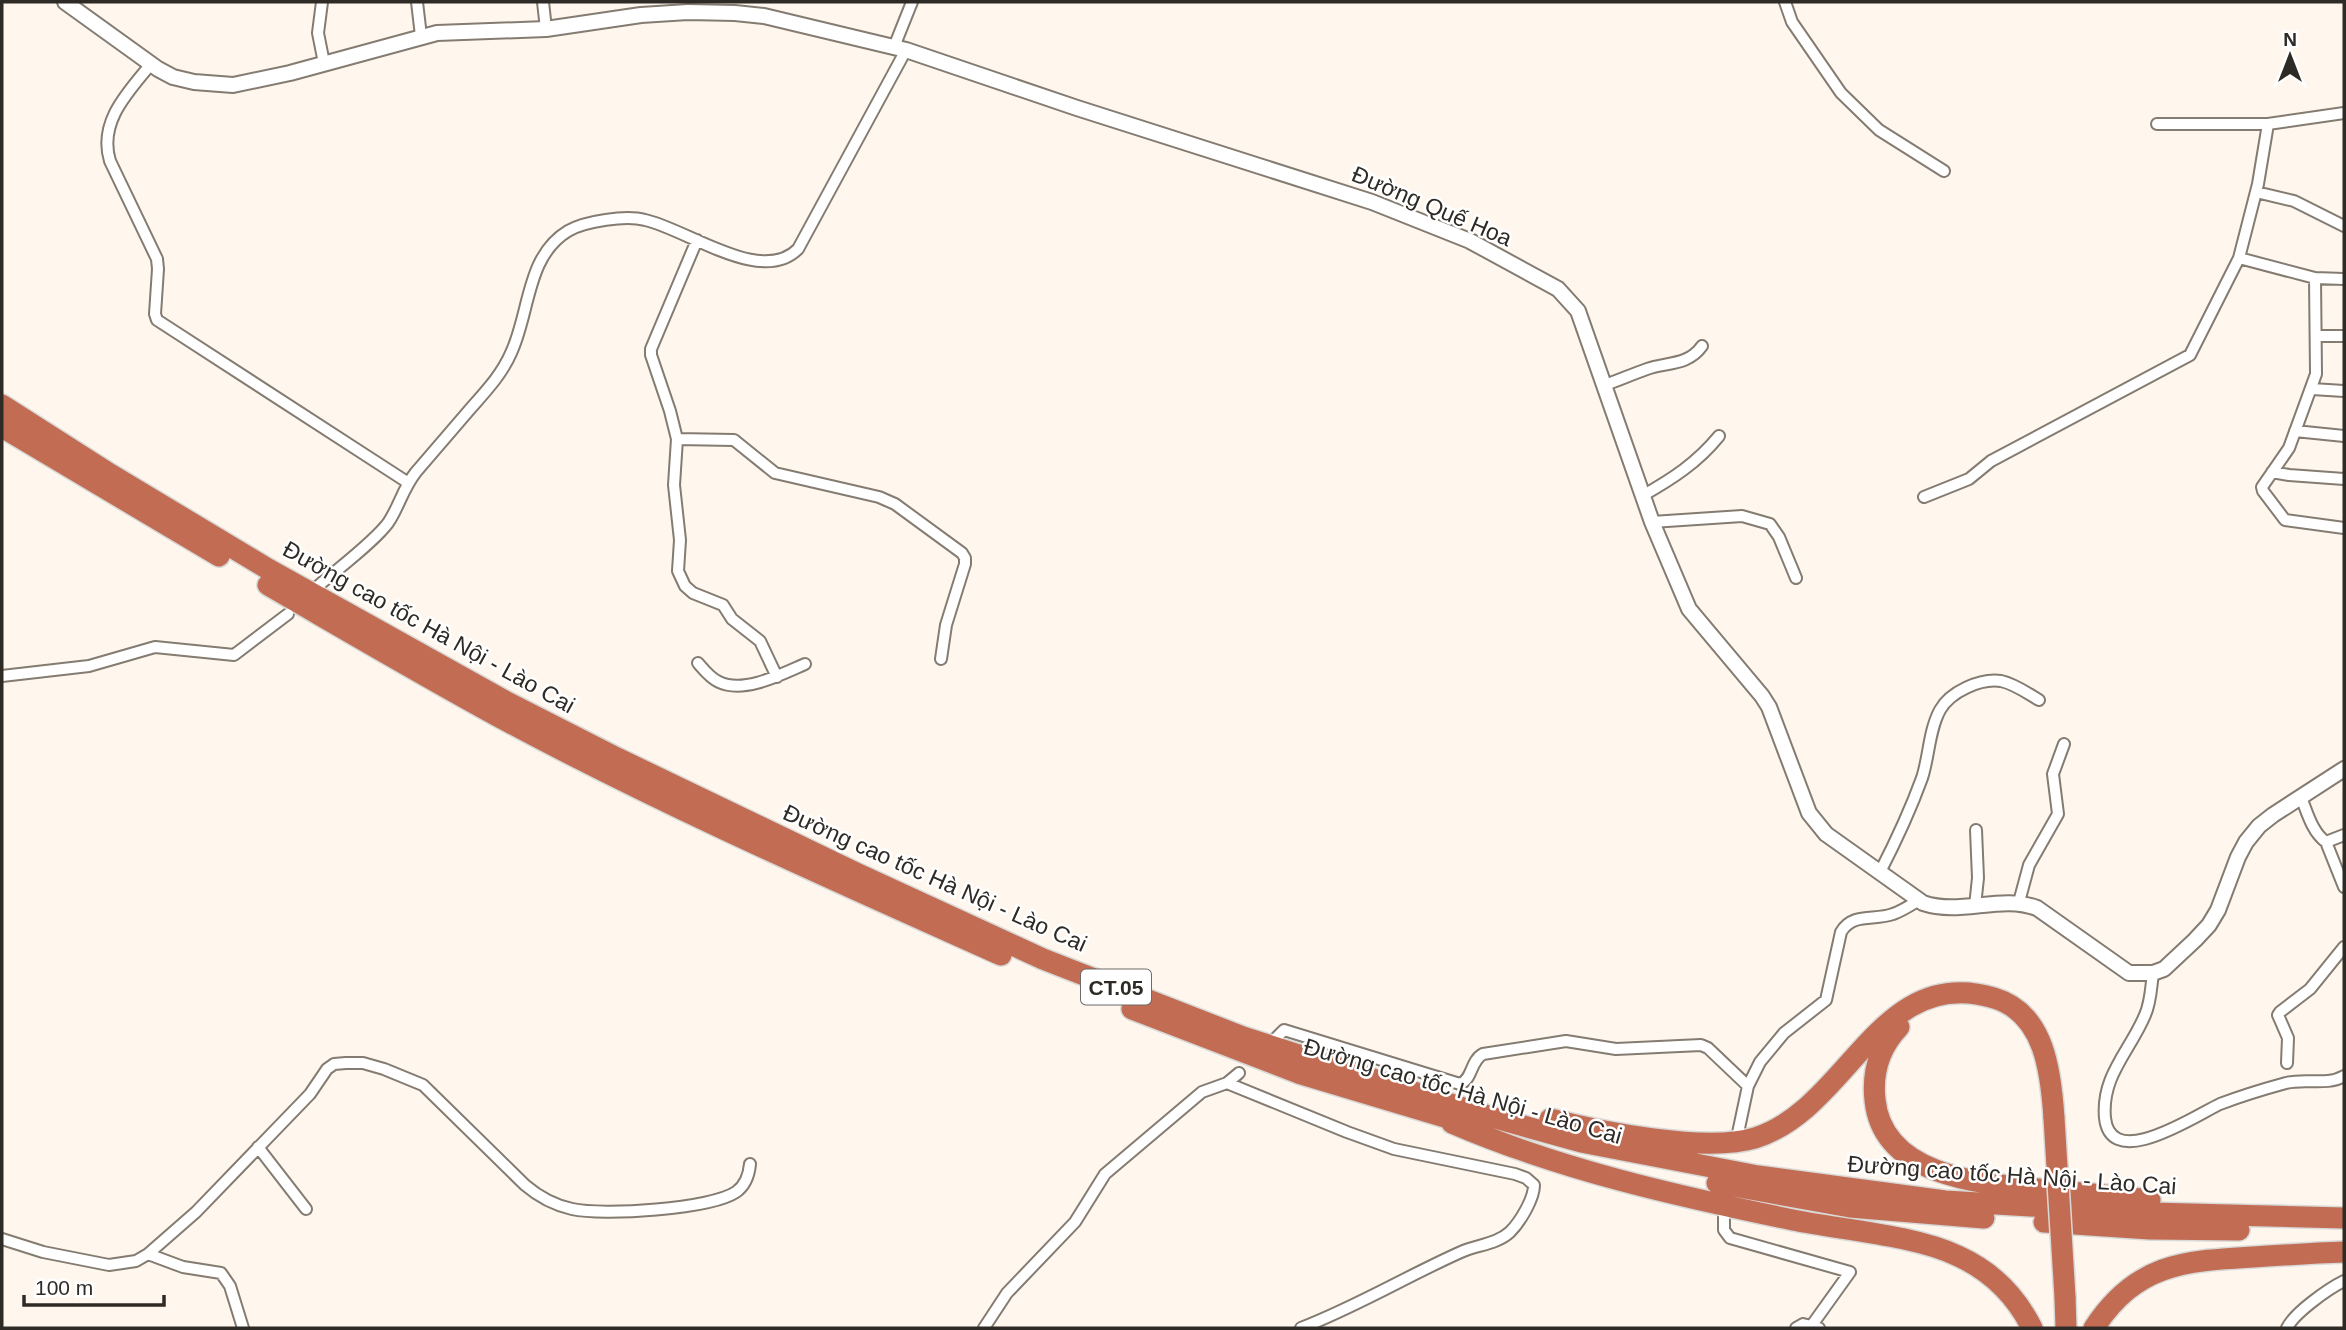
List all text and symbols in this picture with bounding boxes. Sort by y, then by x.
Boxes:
north arrow [2255,21,2325,91]
text: N [2283,29,2297,50]
street label: Đường Quế Hoa [1348,161,1516,251]
street label: Đường cao tốc Hà Nội - Lào Cai [279,536,579,718]
street label: Đường cao tốc Hà Nội - Lào Cai [779,799,1091,957]
road number: CT.05 [1081,970,1151,1004]
street label: Đường cao tốc Hà Nội - Lào Cai [1301,1033,1625,1149]
street label: Đường cao tốc Hà Nội - Lào Cai [1847,1151,2177,1199]
scale bar [24,1264,164,1308]
text: 100 m [35,1276,93,1299]

